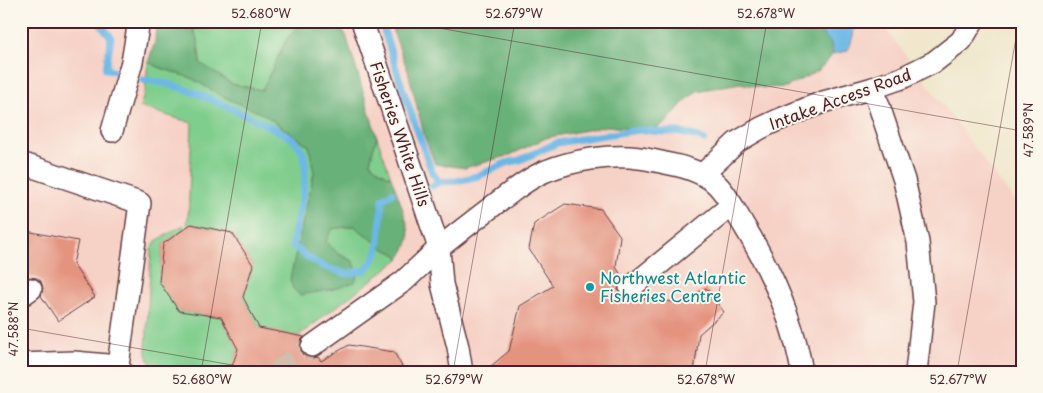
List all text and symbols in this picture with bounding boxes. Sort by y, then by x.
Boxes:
text: 52.680°W [231,4,292,22]
text: 52.679°W [485,4,544,22]
text: 52.678°W [737,4,796,22]
street label: Fisheries White Hills [365,58,437,210]
street label: Intake Access Road [765,61,914,135]
text: 47.589°N [1019,103,1037,158]
place label: Northwest Atlantic Fisheries Centre [600,265,746,307]
marker: Northwest Atlantic Fisheries Centre [584,281,596,293]
text: 47.588°N [4,302,22,356]
text: 52.680°W [172,370,233,388]
text: 52.679°W [425,370,484,388]
text: 52.678°W [677,370,736,388]
text: 52.677°W [929,370,987,388]

